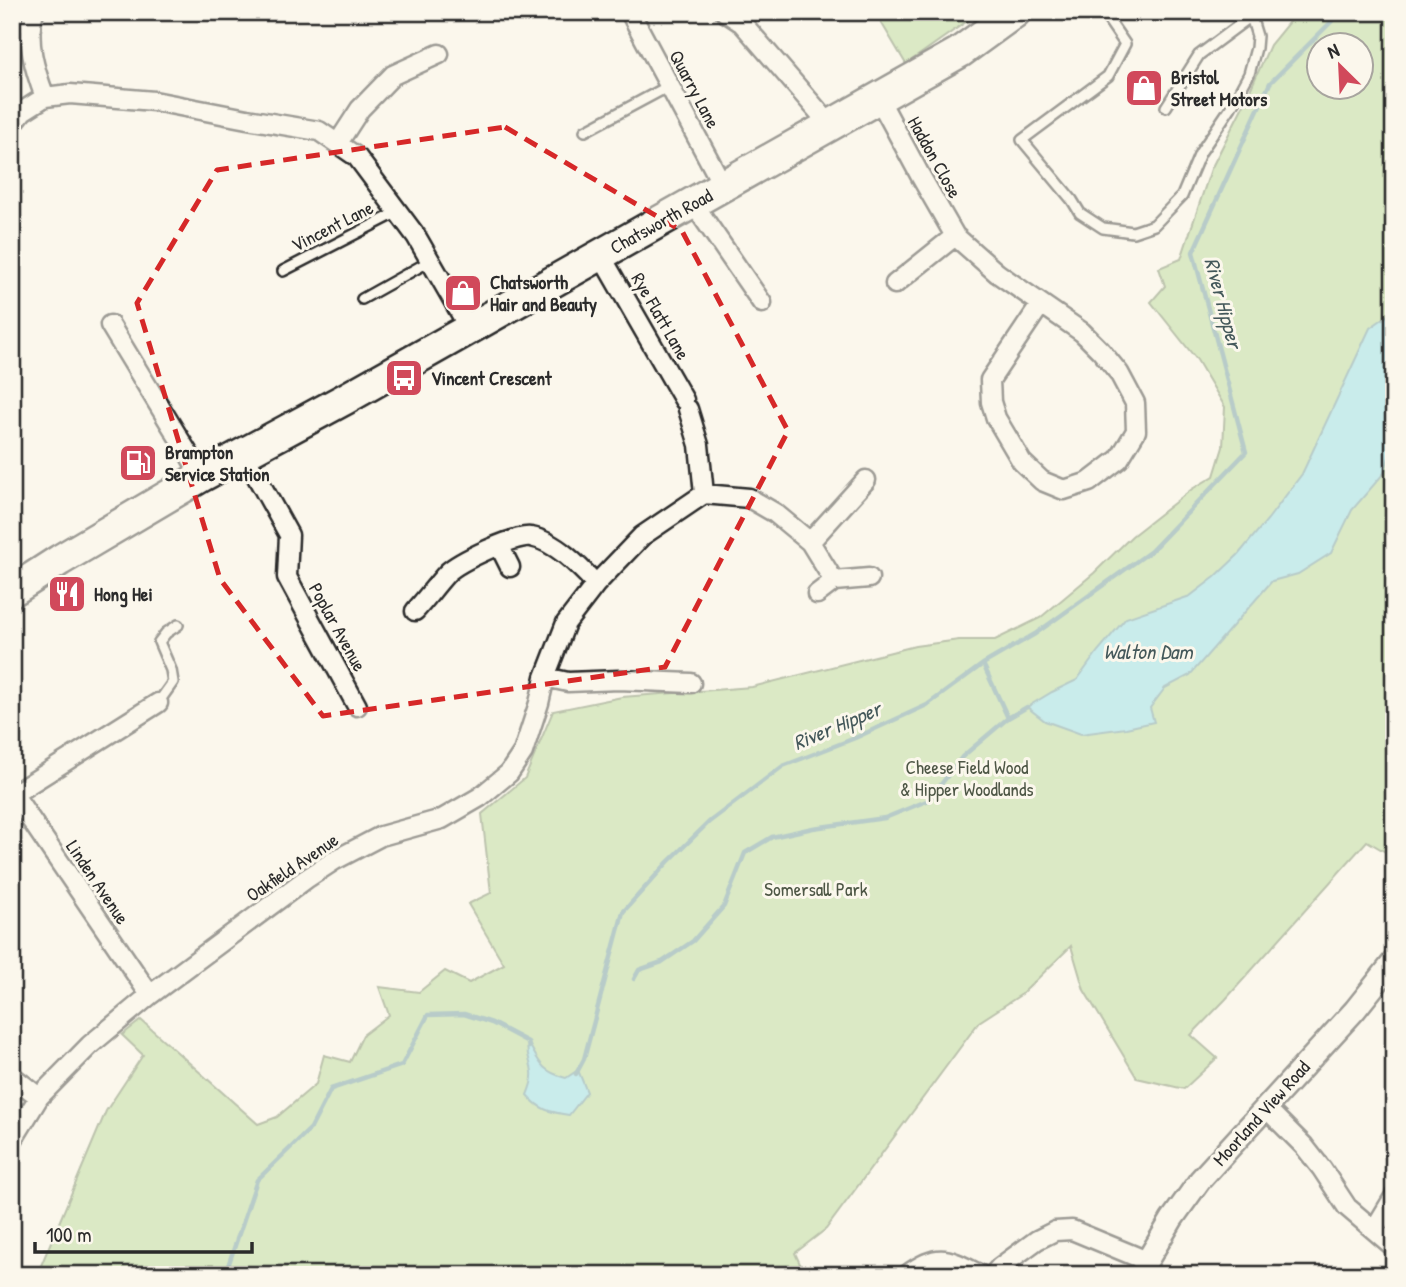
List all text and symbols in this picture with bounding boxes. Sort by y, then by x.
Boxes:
north arrow [1304,32,1374,102]
text: N [1323,37,1343,64]
street label: Quarry Lane [664,45,727,133]
place label: Bristol Street Motors [1171,64,1268,112]
shop icon: Bristol Street Motors [1123,67,1165,109]
street label: Haddon Close [902,111,968,203]
street label: Chatsworth Road [605,182,717,260]
street label: Vincent Lane [287,194,378,258]
water label: River Hipper [1197,254,1250,354]
street label: Rye Flatt Lane [626,268,697,365]
place label: Chatsworth Hair and Beauty [490,269,597,318]
shop icon: Chatsworth Hair and Beauty [442,272,484,314]
bus stop icon: Vincent Crescent [383,357,425,399]
place label: Vincent Crescent [431,365,553,391]
place label: Brampton Service Station [165,439,270,487]
fuel station icon: Brampton Service Station [117,442,159,484]
restaurant icon: Hong Hei [46,573,88,615]
street label: Poplar Avenue [303,578,373,676]
place label: Hong Hei [94,581,153,608]
water label: Walton Dam [1103,637,1193,666]
water label: River Hipper [788,693,888,757]
park label: Cheese Field Wood & Hipper Woodlands [900,754,1034,802]
street label: Oakfield Avenue [241,826,344,907]
street label: Linden Avenue [60,835,136,929]
park label: Somersall Park [764,876,868,902]
street label: Moorland View Road [1207,1054,1316,1171]
scale bar [35,1210,252,1254]
text: 100 m [46,1220,92,1249]

